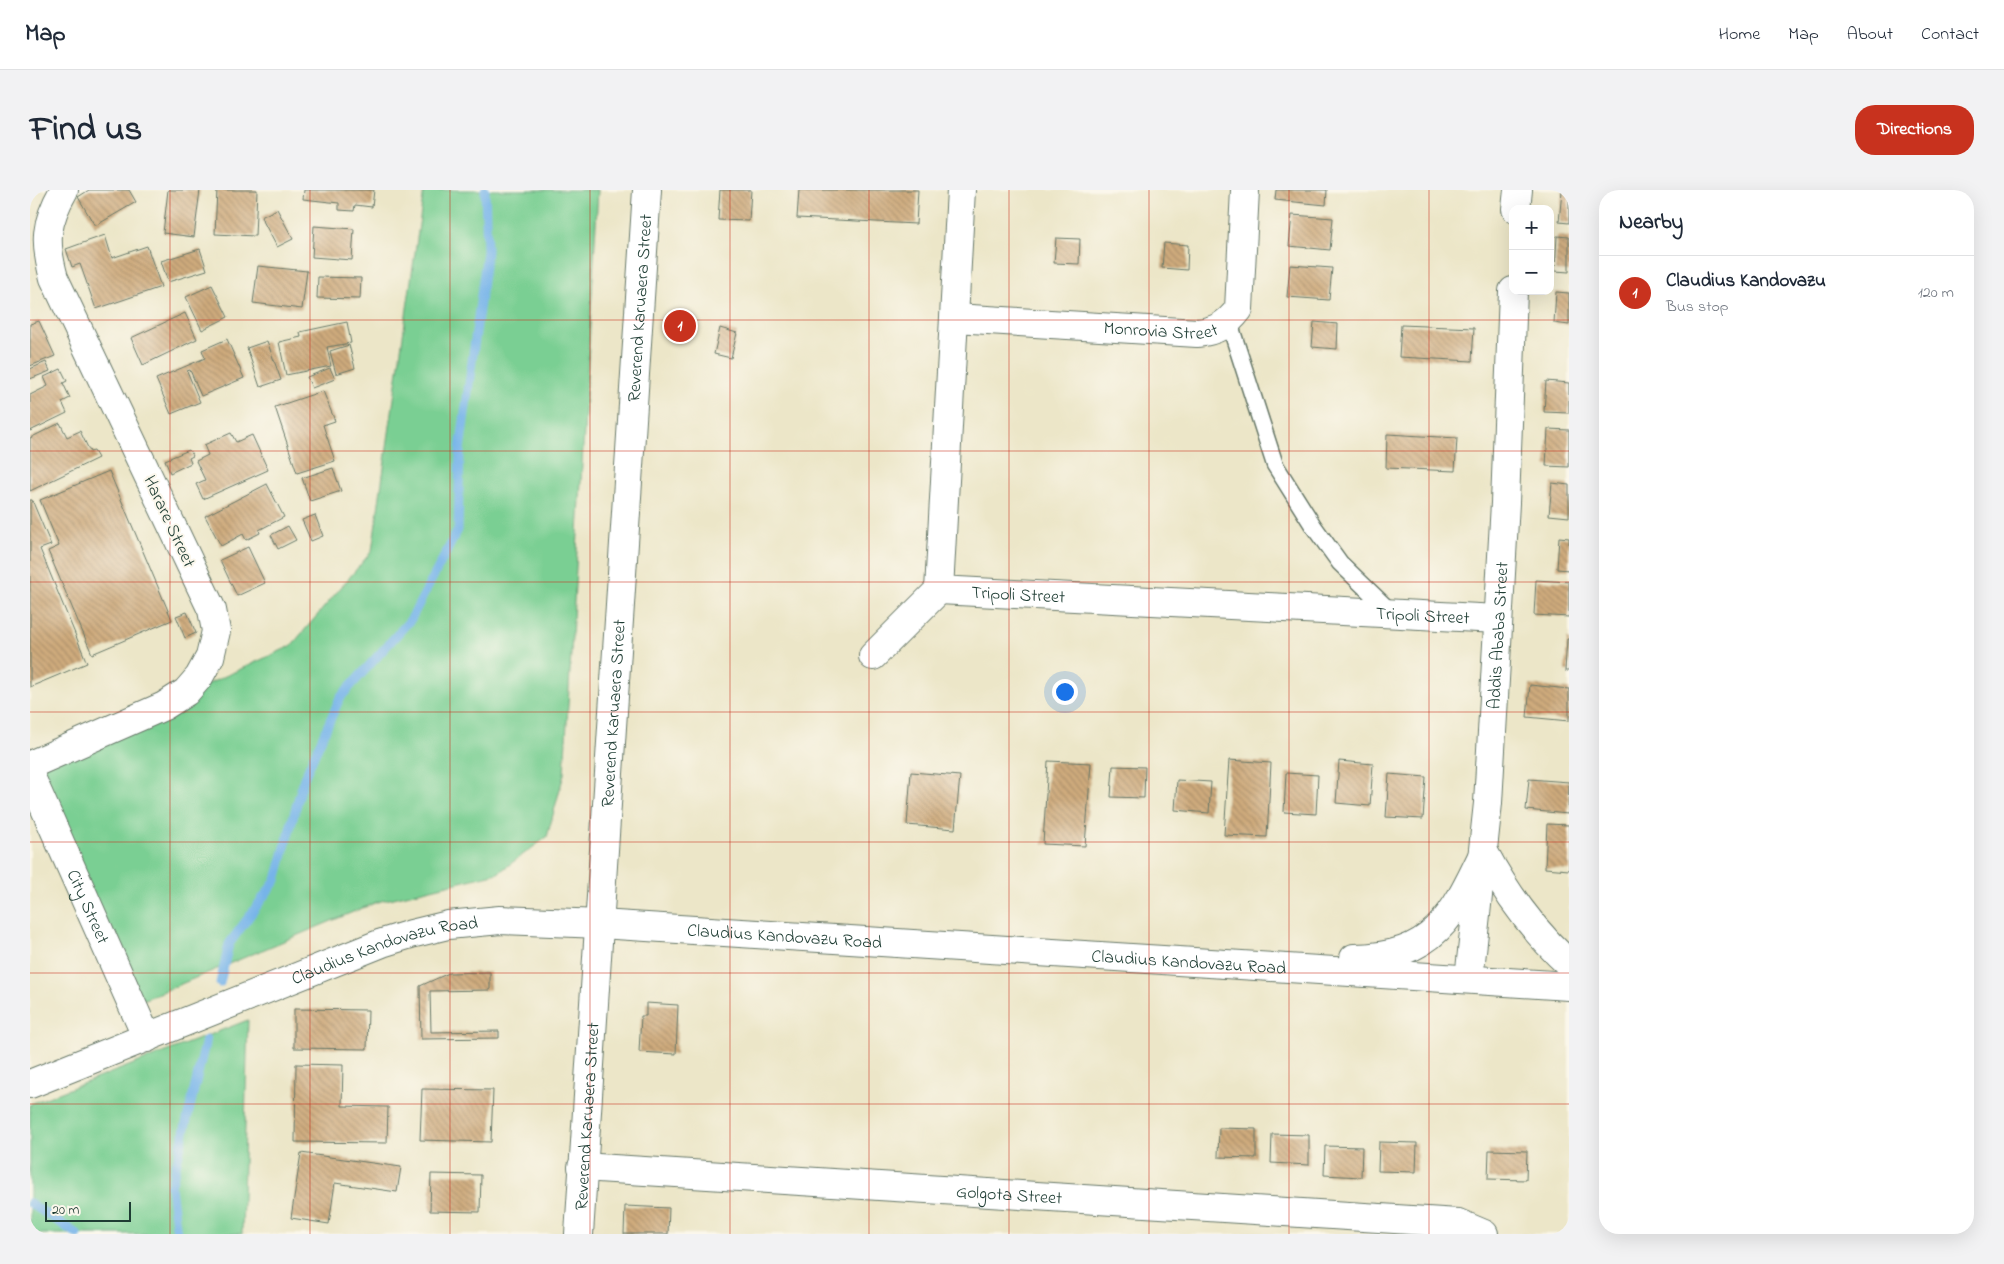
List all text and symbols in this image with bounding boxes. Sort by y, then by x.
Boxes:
text: Map [25,17,66,52]
text: Home [1719,22,1760,48]
text: Map [1788,22,1819,48]
text: About [1847,22,1893,48]
text: Contact [1921,22,1979,48]
text: Find us [30,105,142,156]
button: Directions [1855,105,1974,155]
map controls [1509,205,1554,295]
button: + [1509,205,1554,250]
text: Nearby [1619,208,1683,238]
street label: Reverend Karuaera Street [622,213,660,403]
button: − [1509,250,1554,295]
text: Claudius Kandovazu [1666,268,1826,295]
text: 1 [1632,281,1638,305]
text: 120 m [1918,281,1954,305]
text: Bus stop [1666,295,1729,319]
pin: 1 [664,307,696,345]
street label: Monrovia Street [1103,316,1222,348]
street label: Harare Street [135,471,201,572]
street label: Addis Ababa Street [1482,561,1517,710]
street label: Tripoli Street [971,581,1066,612]
street label: Tripoli Street [1375,602,1470,633]
street label: Reverend Karuaera Street [596,618,634,808]
your location [1052,679,1078,705]
street label: City Street [59,866,115,949]
street label: Claudius Kandovazu Road [288,911,479,993]
street label: Claudius Kandovazu Road [686,919,883,957]
street label: Claudius Kandovazu Road [1090,944,1287,983]
street label: Reverend Karuaera Street [570,1022,608,1211]
street label: Golgota Street [955,1180,1063,1213]
scale bar [45,1199,131,1222]
text: 20 m [52,1200,79,1221]

